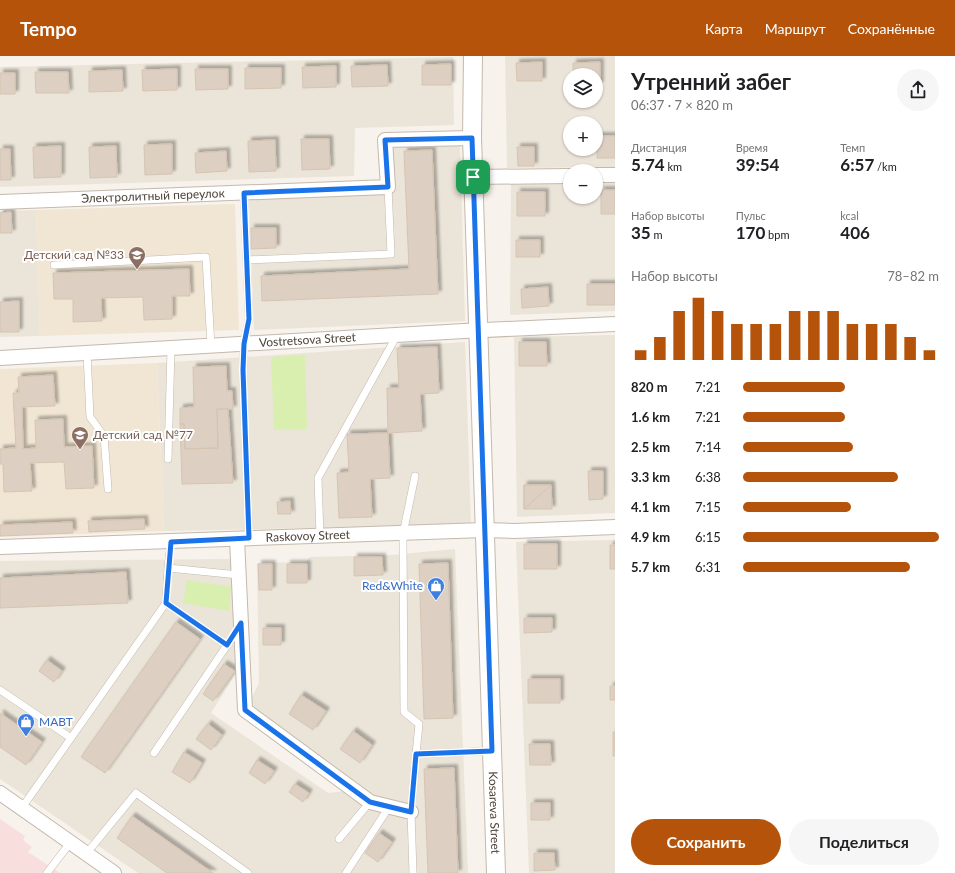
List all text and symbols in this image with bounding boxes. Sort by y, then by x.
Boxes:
text: Tempo [20,17,77,40]
text: Карта [705,20,743,37]
text: Маршрут [765,20,826,37]
text: Сохранённые [848,20,935,37]
map controls [563,68,603,204]
button: layers [563,68,603,108]
text: Утренний забег [631,68,791,95]
button: share [897,69,939,111]
text: 06:37 · 7 × 820 m [631,97,733,113]
button: + [563,116,603,156]
text: Дистанция [631,141,687,154]
text: Время [736,141,768,154]
text: Темп [840,141,865,154]
text: 5.74 [631,154,665,175]
text: 39:54 [736,154,779,175]
text: 6:57 [840,154,874,175]
pin [456,160,490,194]
text: km [665,160,682,173]
text: /km [874,160,897,173]
button: − [563,164,603,204]
icon: arrive [462,166,484,188]
street label: Электролитный переулок [81,185,226,206]
text: Набор высоты [631,209,704,222]
text: Пульс [736,209,766,222]
text: kcal [840,209,859,222]
text: 35 [631,222,651,243]
text: 170 [736,222,765,243]
text: 406 [840,222,870,243]
text: m [651,228,663,241]
text: bpm [765,228,789,241]
school or university icon: Детский сад №33 [127,245,147,270]
place label: Детский сад №33 [24,247,124,262]
text: Набор высоты [631,268,718,284]
text: 78–82 m [887,268,939,284]
street label: Vostretsova Street [259,329,357,350]
text: 820 m [631,379,668,395]
text: 7:21 [695,379,721,395]
text: 1.6 km [631,409,670,425]
text: 7:21 [695,409,721,425]
school or university icon: Детский сад №77 [70,425,90,450]
place label: Детский сад №77 [93,427,193,442]
text: 2.5 km [631,439,670,455]
text: 7:14 [695,439,721,455]
text: 3.3 km [631,469,670,485]
text: 6:38 [695,469,721,485]
text: 4.1 km [631,499,670,515]
text: 7:15 [695,499,721,515]
street label: Raskovoy Street [265,527,351,545]
text: 4.9 km [631,529,670,545]
text: 6:15 [695,529,721,545]
text: 5.7 km [631,559,670,575]
text: 6:31 [695,559,721,575]
shop icon: Red&White [426,576,446,601]
place label: Red&White [362,578,423,593]
shop icon: МАВТ [16,712,36,737]
place label: МАВТ [39,714,73,729]
street label: Kosareva Street [486,771,503,855]
button: Сохранить [631,819,781,865]
button: Поделиться [789,819,939,865]

